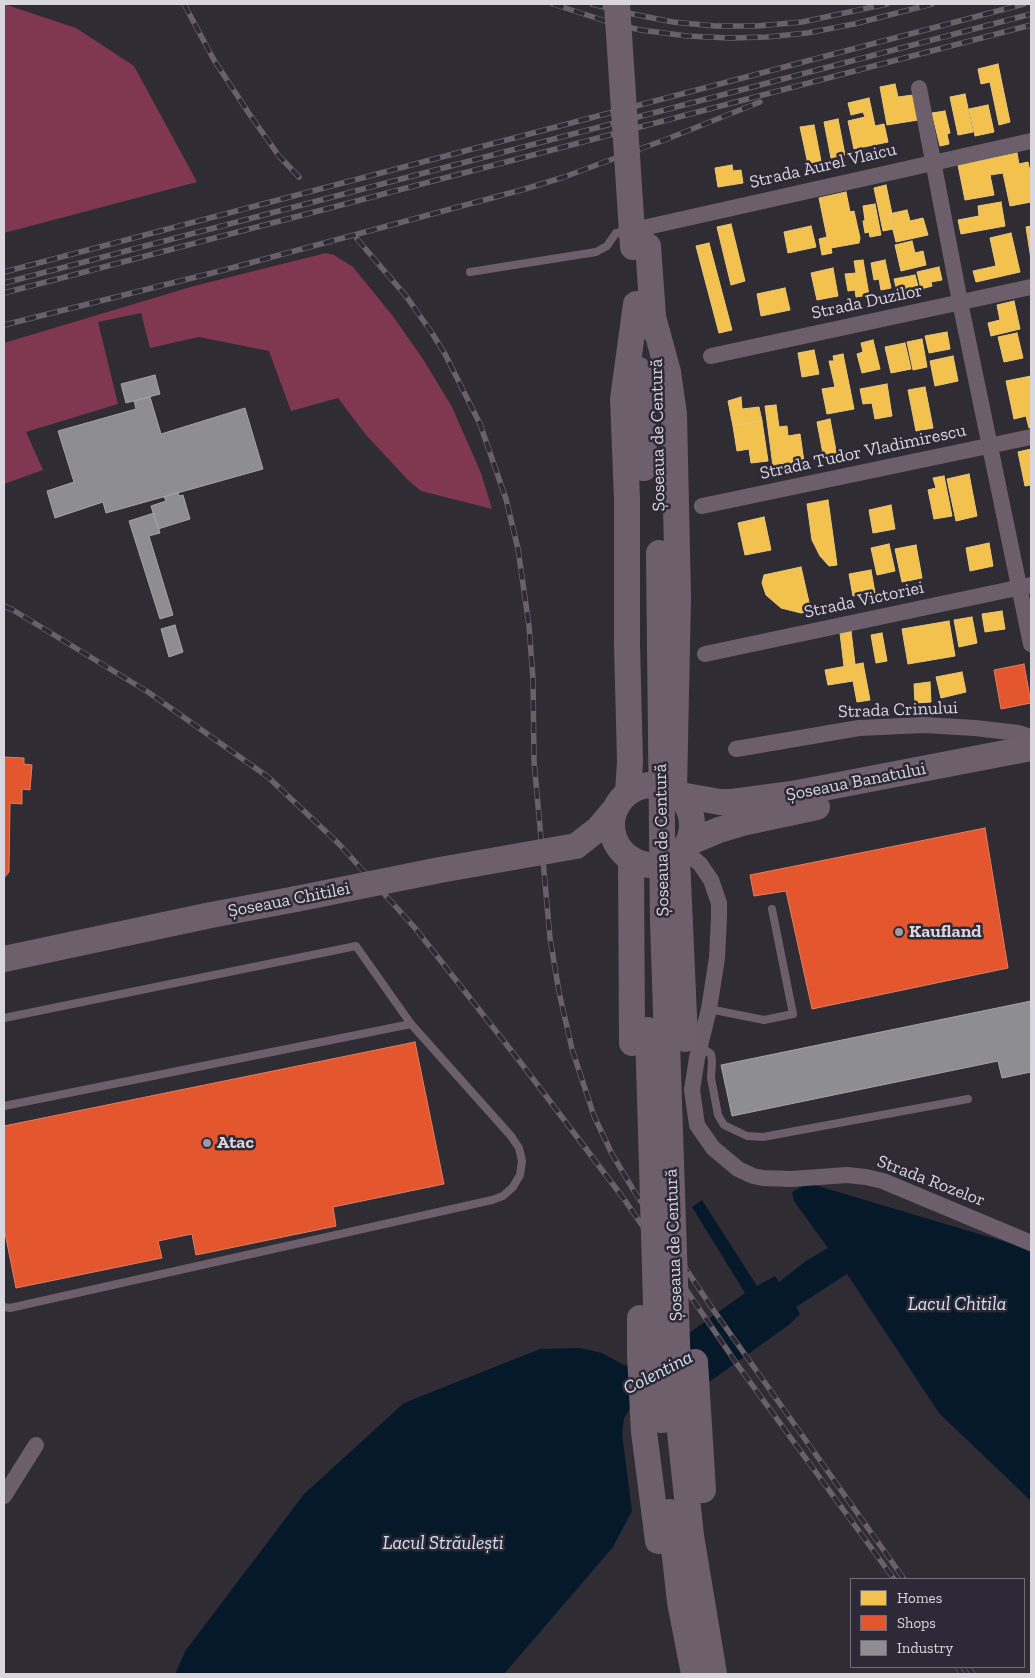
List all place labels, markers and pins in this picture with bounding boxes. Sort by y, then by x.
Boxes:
place label: Kaufland [909,921,982,943]
marker: Kaufland [893,926,905,938]
place label: Atac [217,1132,254,1154]
marker: Atac [201,1137,213,1149]

